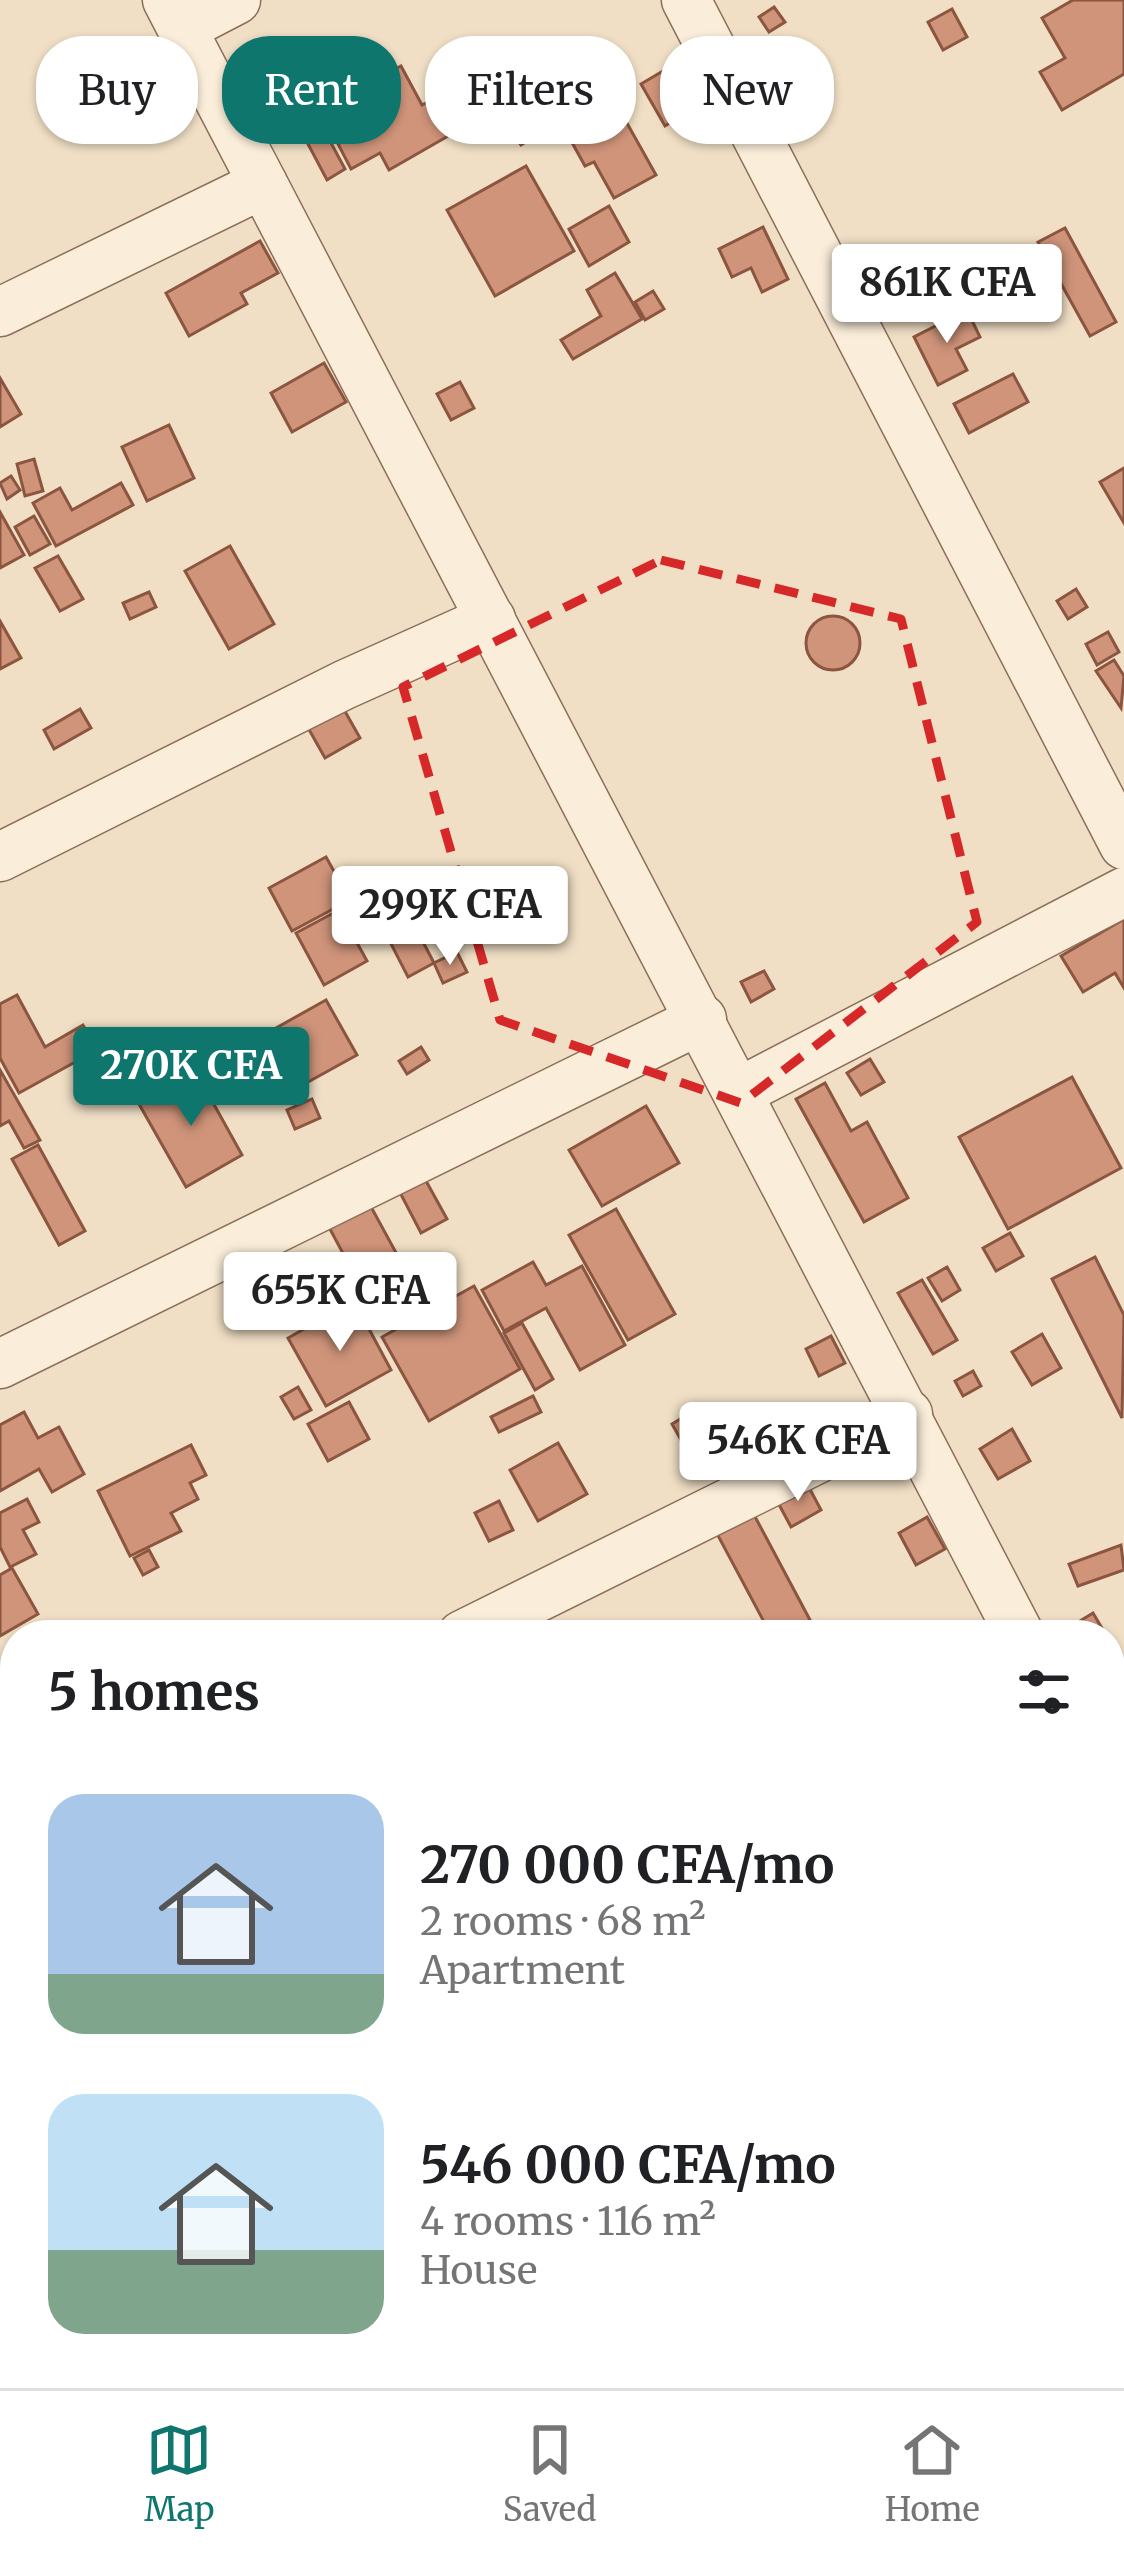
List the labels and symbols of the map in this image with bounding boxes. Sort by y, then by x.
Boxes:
pin: 861K CFA [823,244,1071,346]
pin: 299K CFA [326,866,574,968]
pin: 270K CFA [67,1027,315,1129]
pin: 655K CFA [216,1252,464,1354]
pin: 546K CFA [674,1402,922,1504]

